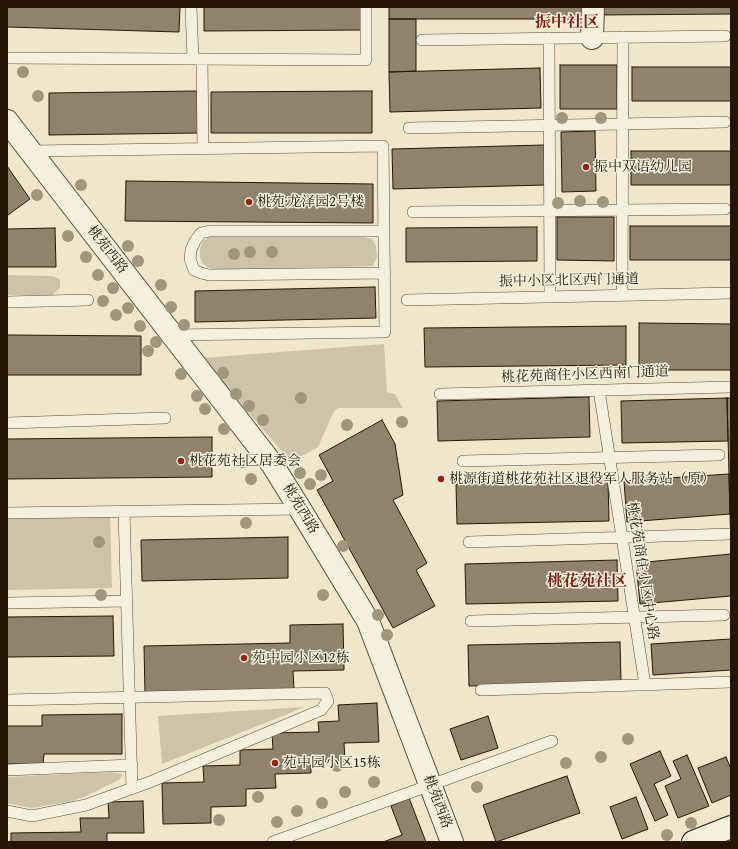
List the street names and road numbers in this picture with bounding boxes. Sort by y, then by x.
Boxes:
street label: 桃苑西路 [83,223,131,277]
street label: 振中小区北区西门通道 [499,271,639,291]
street label: 桃花苑商住小区西南门通道 [501,364,669,386]
street label: 桃苑西路 [278,481,322,537]
street label: 桃花苑商住小区中心路 [623,501,661,641]
street label: 桃苑西路 [419,773,455,831]

